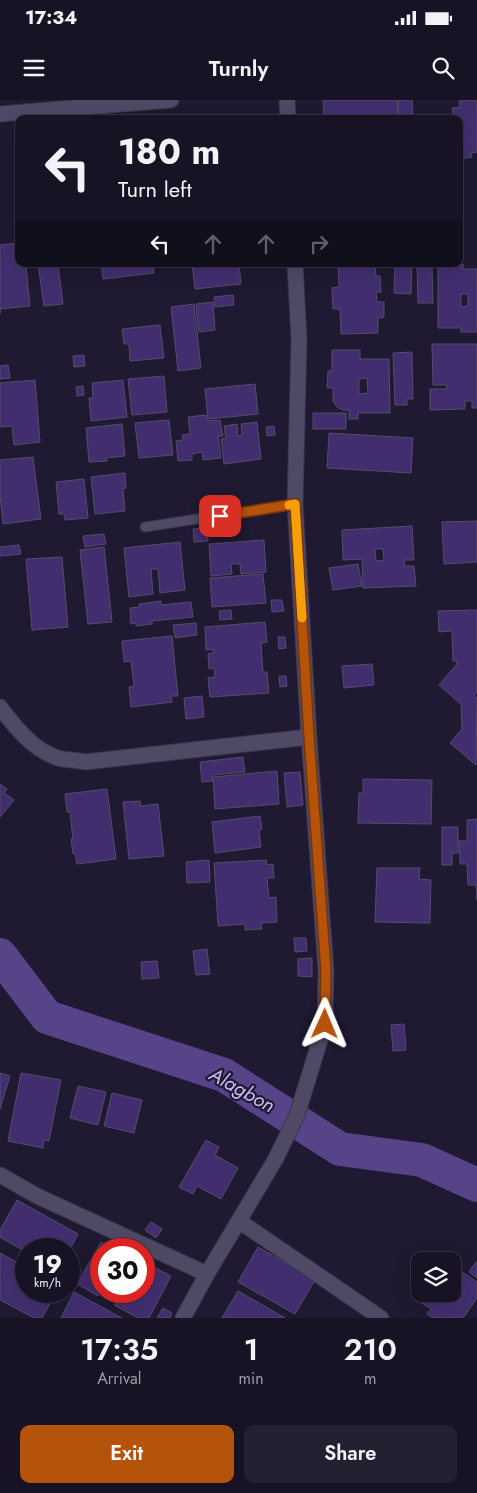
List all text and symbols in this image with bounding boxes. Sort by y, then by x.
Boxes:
text: 17:34 [25,4,77,31]
text: Turnly [209,52,268,84]
icon: menu [20,54,48,82]
icon: search [429,54,457,82]
text: 180 m [118,127,220,177]
icon: left [35,135,100,200]
text: Turn left [118,173,192,205]
icon: left [146,230,174,258]
icon: ahead [199,230,227,258]
icon: ahead [252,230,280,258]
icon: right [305,230,333,258]
pin [199,495,241,537]
icon: arrive [206,502,234,530]
position arrow [298,997,350,1049]
water label: Alagbon [203,1060,280,1120]
speed limit sign: 30 [90,1238,155,1303]
text: 19 [33,1246,62,1282]
map controls [411,1252,461,1302]
button: layers [411,1252,461,1302]
text: km/h [34,1274,61,1292]
text: 17:35 [80,1328,158,1371]
text: 1 [244,1328,258,1371]
text: 210 [344,1328,397,1371]
text: Arrival [97,1367,141,1390]
text: min [239,1367,264,1390]
text: m [364,1367,377,1390]
button: Exit [20,1425,234,1483]
button: Share [244,1425,457,1483]

